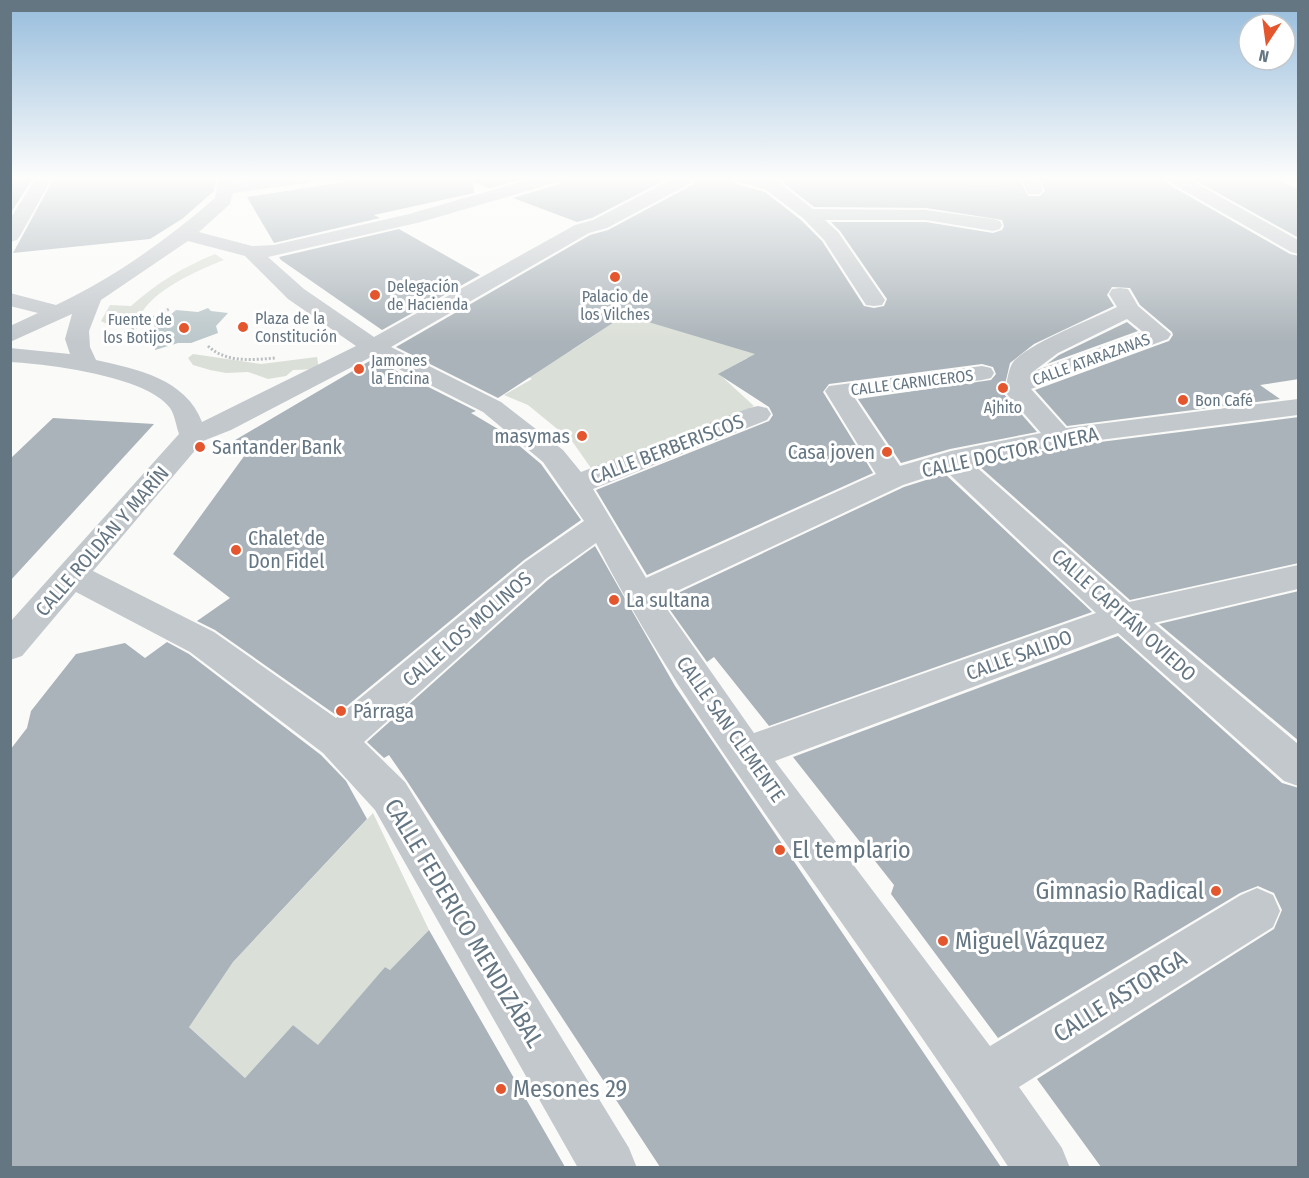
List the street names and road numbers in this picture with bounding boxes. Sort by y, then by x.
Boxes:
street label: CALLE ATARAZANAS [1030,329,1153,390]
street label: CALLE CARNICEROS [850,366,974,399]
street label: CALLE BERBERISCOS [587,409,747,489]
street label: CALLE DOCTOR CIVERA [920,421,1101,482]
street label: CALLE ROLDÁN Y MARÍN [30,461,174,621]
street label: CALLE CAPITÁN OVIEDO [1047,544,1201,686]
street label: CALLE LOS MOLINOS [398,566,536,691]
street label: CALLE SALIDO [963,625,1075,685]
street label: CALLE SAN CLEMENTE [672,651,790,807]
street label: CALLE FEDERICO MENDIZÁBAL [379,793,550,1053]
street label: CALLE ASTORGA [1048,944,1192,1048]

